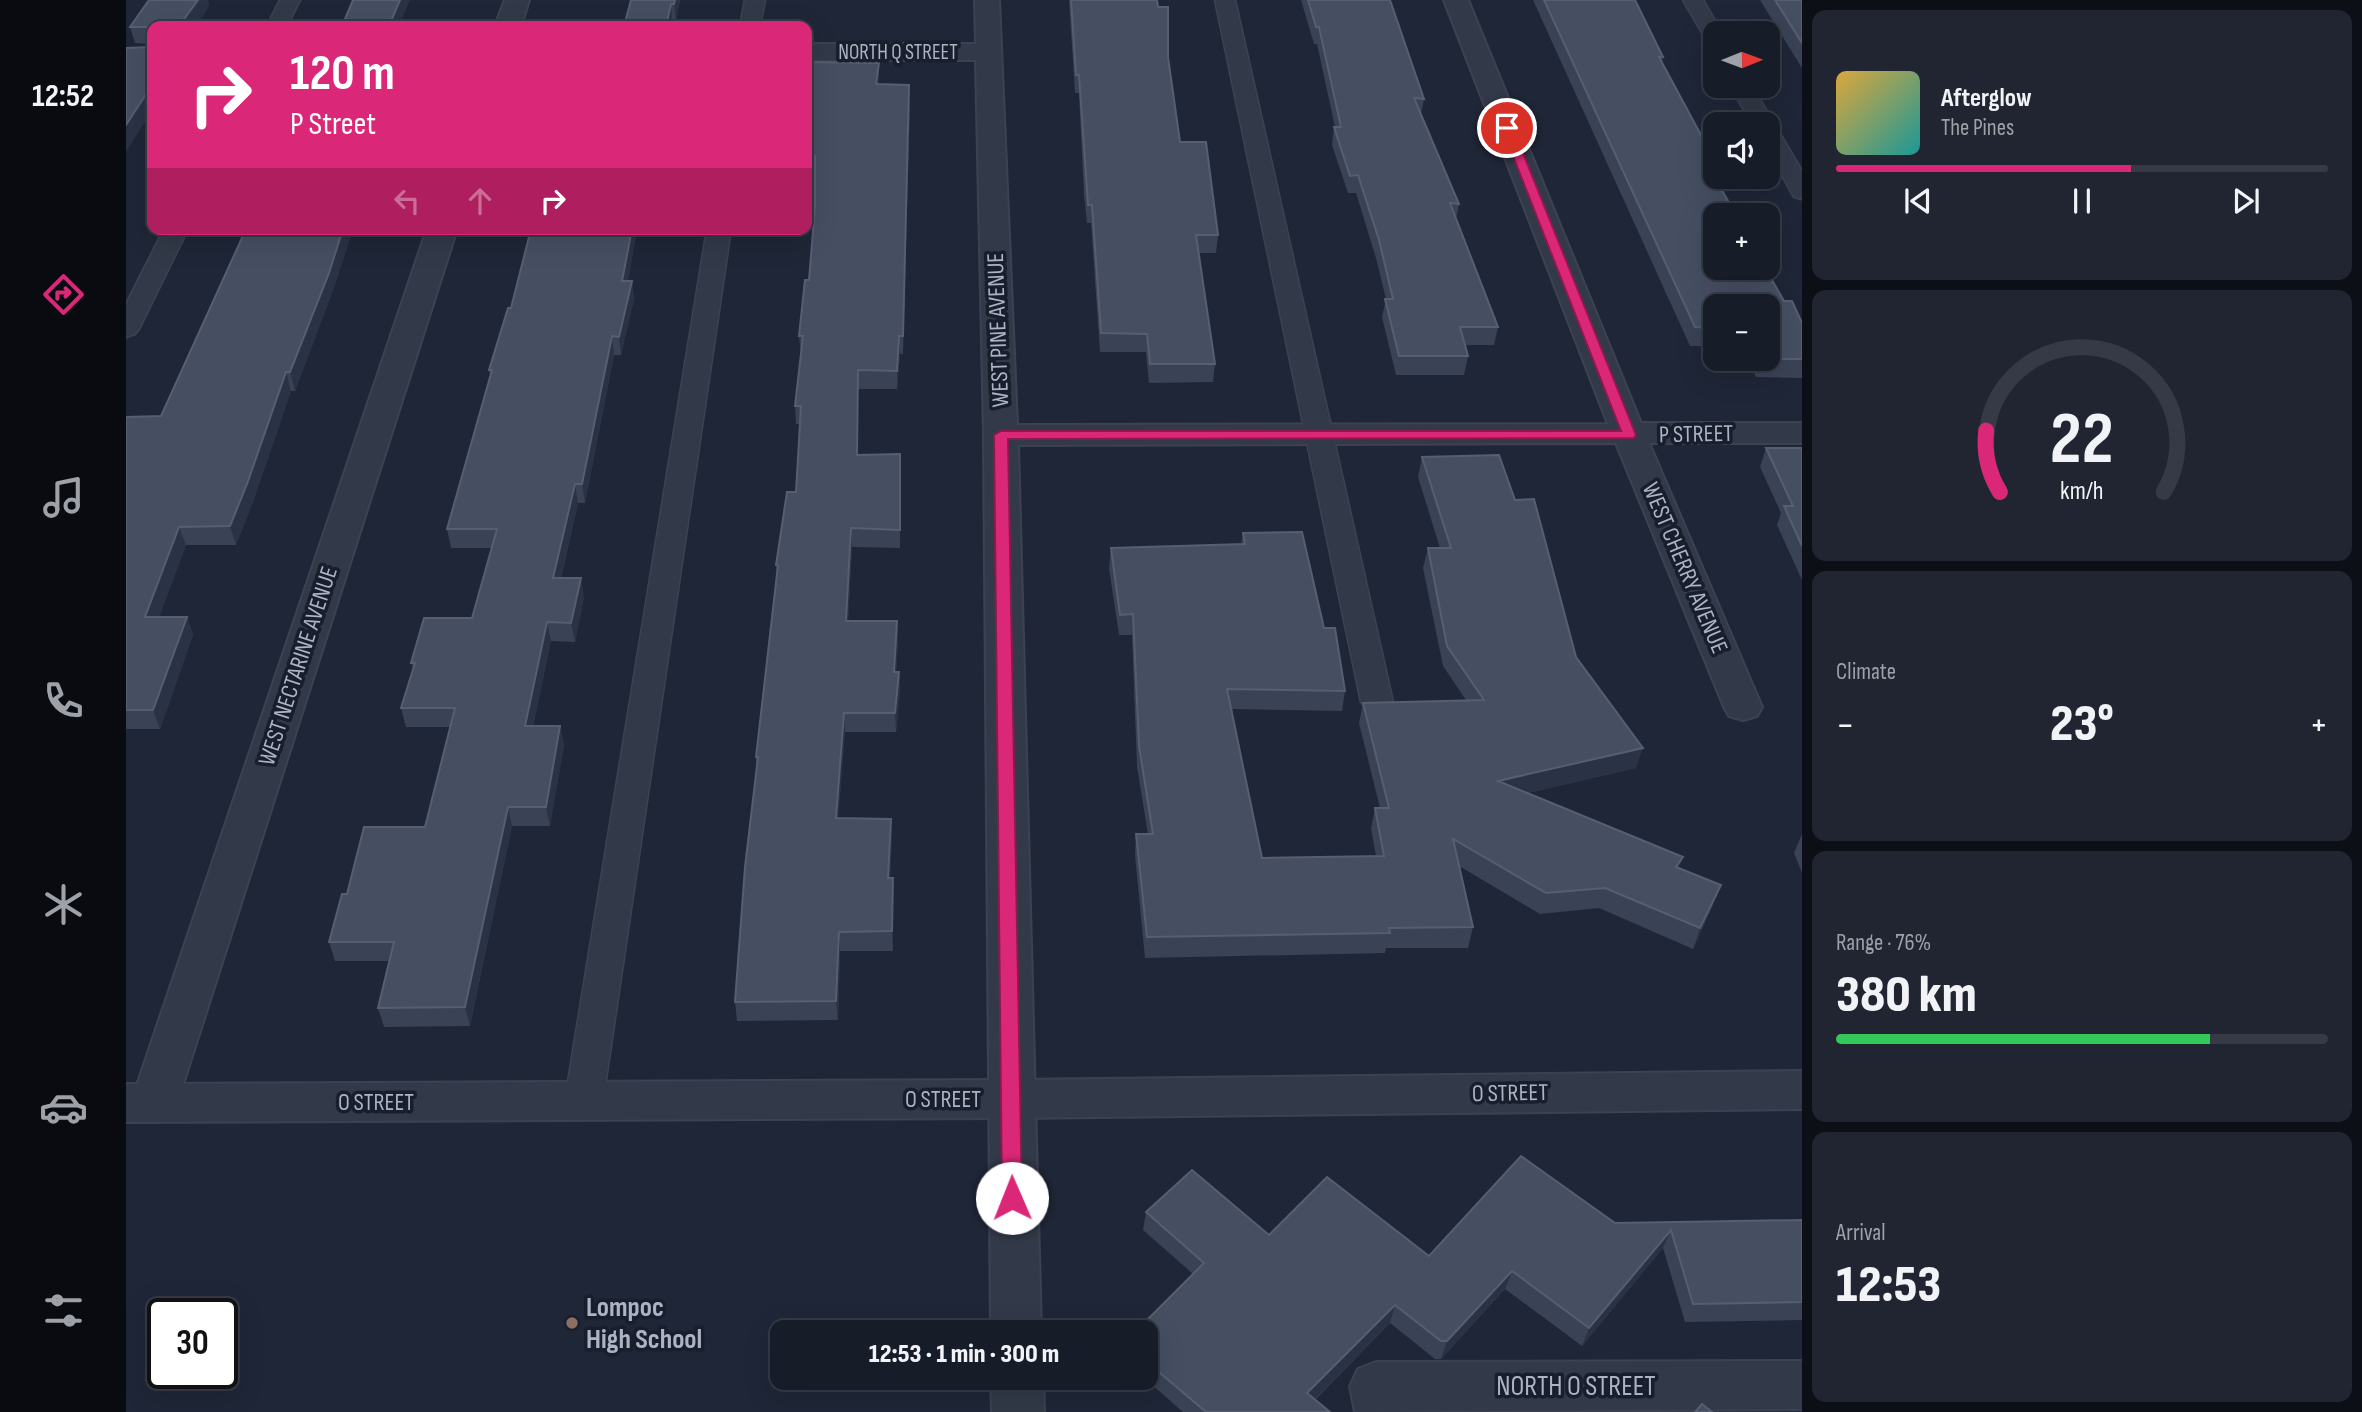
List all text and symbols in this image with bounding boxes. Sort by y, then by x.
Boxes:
north arrow [1703,21,1780,98]
map controls [1703,21,1780,371]
street label: NORTH Q STREET [838,40,958,65]
text: 120 m [290,45,395,104]
icon: right [175,49,266,140]
text: 12:52 [32,77,94,116]
text: Afterglow [1941,83,2032,114]
pin [1477,98,1537,158]
text: P Street [290,105,376,144]
icon: arrive [1488,109,1526,147]
button: sound [1703,112,1780,189]
text: The Pines [1941,114,2014,142]
icon: left [388,182,426,220]
icon: ahead [461,182,499,220]
icon: right [534,182,572,220]
icon: previous [1899,182,1937,220]
icon: pause [2063,182,2101,220]
icon: next [2227,182,2265,220]
button: + [1703,203,1780,280]
street label: WEST PINE AVENUE [981,252,1015,408]
icon: directions [39,270,88,319]
button: − [1703,294,1780,371]
text: 22 [2050,396,2114,484]
street label: P STREET [1659,419,1734,449]
icon: music [39,473,88,522]
text: km/h [2060,475,2104,506]
street label: WEST CHERRY AVENUE [1636,478,1734,658]
street label: WEST NECTARINE AVENUE [252,563,344,769]
text: Climate [1836,658,1896,686]
icon: phone [39,676,88,725]
text: 23° [2050,693,2114,756]
text: − [1836,703,1855,748]
text: + [2309,703,2328,748]
icon: climate [39,880,88,929]
text: Range · 76% [1836,929,1931,957]
text: 380 km [1836,964,1977,1027]
street label: O STREET [1472,1078,1549,1108]
icon: car [39,1083,88,1132]
street label: O STREET [905,1085,981,1114]
street label: O STREET [338,1088,414,1117]
position arrow [975,1161,1049,1235]
text: Arrival [1836,1219,1885,1247]
text: 12:53 [1836,1254,1941,1317]
icon: filters [39,1286,88,1335]
place label: Lompoc High School [586,1291,702,1356]
speed limit sign: 30 [147,1298,238,1389]
marker: Lompoc High School [564,1315,580,1331]
text: 12:53 · 1 min · 300 m [869,1339,1059,1370]
street label: NORTH O STREET [1496,1370,1656,1403]

